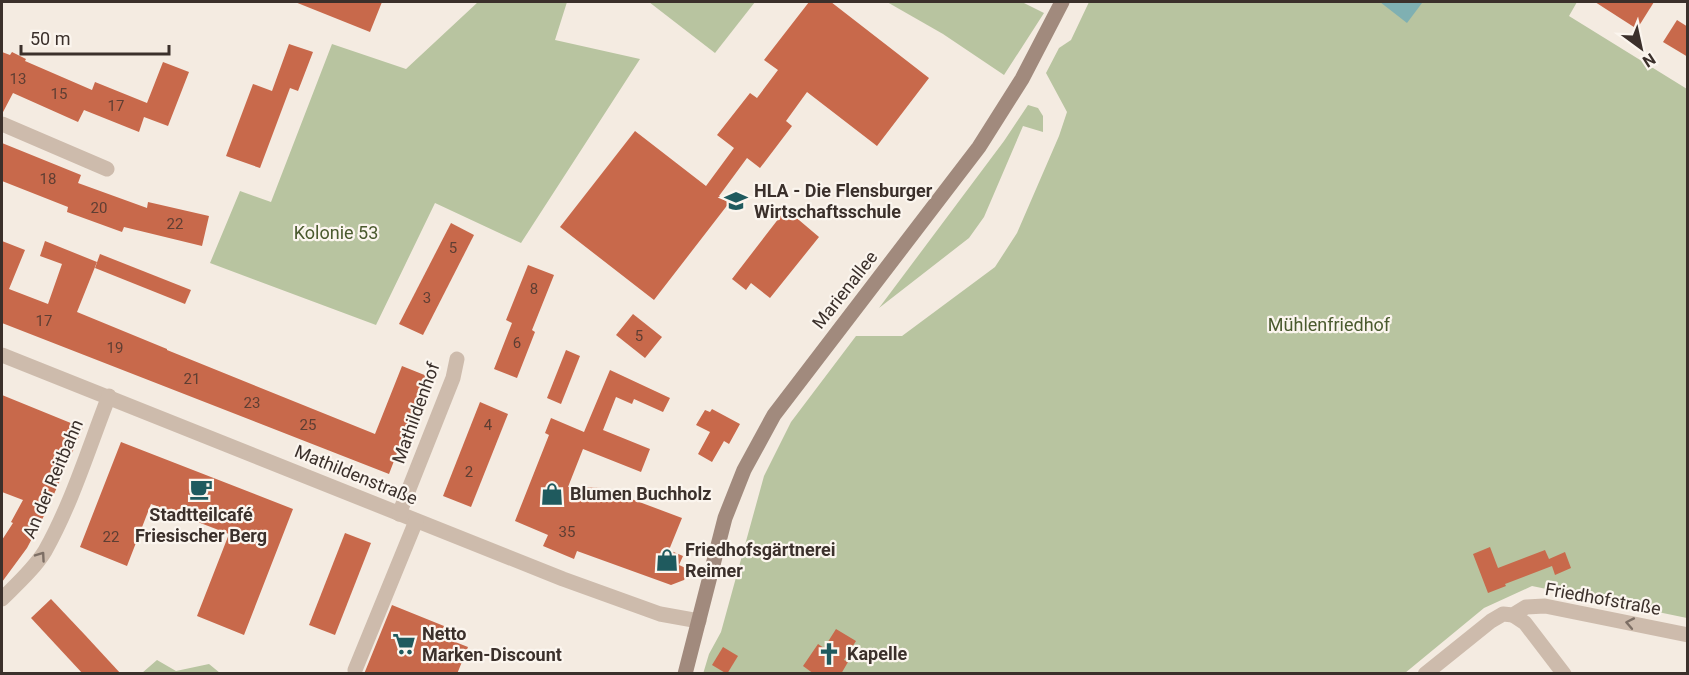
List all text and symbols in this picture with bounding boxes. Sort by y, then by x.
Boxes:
scale bar [21,18,170,56]
north arrow [1611,18,1671,78]
text: 50 m [30,28,70,49]
text: N [1639,49,1659,71]
house number: 13 [10,70,26,88]
house number: 15 [51,85,67,103]
house number: 17 [108,97,124,115]
house number: 18 [40,170,56,188]
place label: HLA - Die Flensburger Wirtschaftsschule [754,180,933,222]
school or university icon: HLA - Die Flensburger Wirtschaftsschule [723,188,749,214]
house number: 20 [91,199,107,217]
house number: 22 [167,215,183,233]
park label: Kolonie 53 [294,222,378,243]
house number: 5 [449,239,457,257]
street label: Marienallee [808,247,882,333]
house number: 8 [530,280,538,298]
house number: 3 [423,289,431,307]
house number: 17 [36,312,52,330]
park label: Mühlenfriedhof [1268,314,1391,335]
house number: 5 [635,327,643,345]
house number: 6 [513,334,521,352]
house number: 19 [107,339,123,357]
street label: Mathildenhof [388,359,444,466]
house number: 21 [184,370,200,388]
house number: 23 [244,394,260,412]
street label: An der Reitbahn [18,416,87,541]
house number: 25 [300,416,316,434]
house number: 4 [484,416,493,434]
street label: Mathildenstraße [292,440,421,509]
house number: 2 [465,463,473,481]
cafe icon: Stadtteilcafé Friesischer Berg [188,476,214,502]
shop icon: Blumen Buchholz [539,481,565,507]
place label: Blumen Buchholz [570,483,711,504]
place label: Stadtteilcafé Friesischer Berg [135,504,267,546]
house number: 35 [559,523,575,541]
house number: 22 [103,528,119,546]
place label: Friedhofsgärtnerei Reimer [685,539,836,581]
shop icon: Friedhofsgärtnerei Reimer [654,547,680,573]
one-way arrow [34,551,45,562]
street label: Friedhofstraße [1543,578,1663,619]
one-way arrow [1625,617,1635,630]
place label: Netto Marken-Discount [422,623,562,665]
supermarket icon: Netto Marken-Discount [391,631,417,657]
church icon: Kapelle [816,641,842,667]
place label: Kapelle [847,643,907,664]

